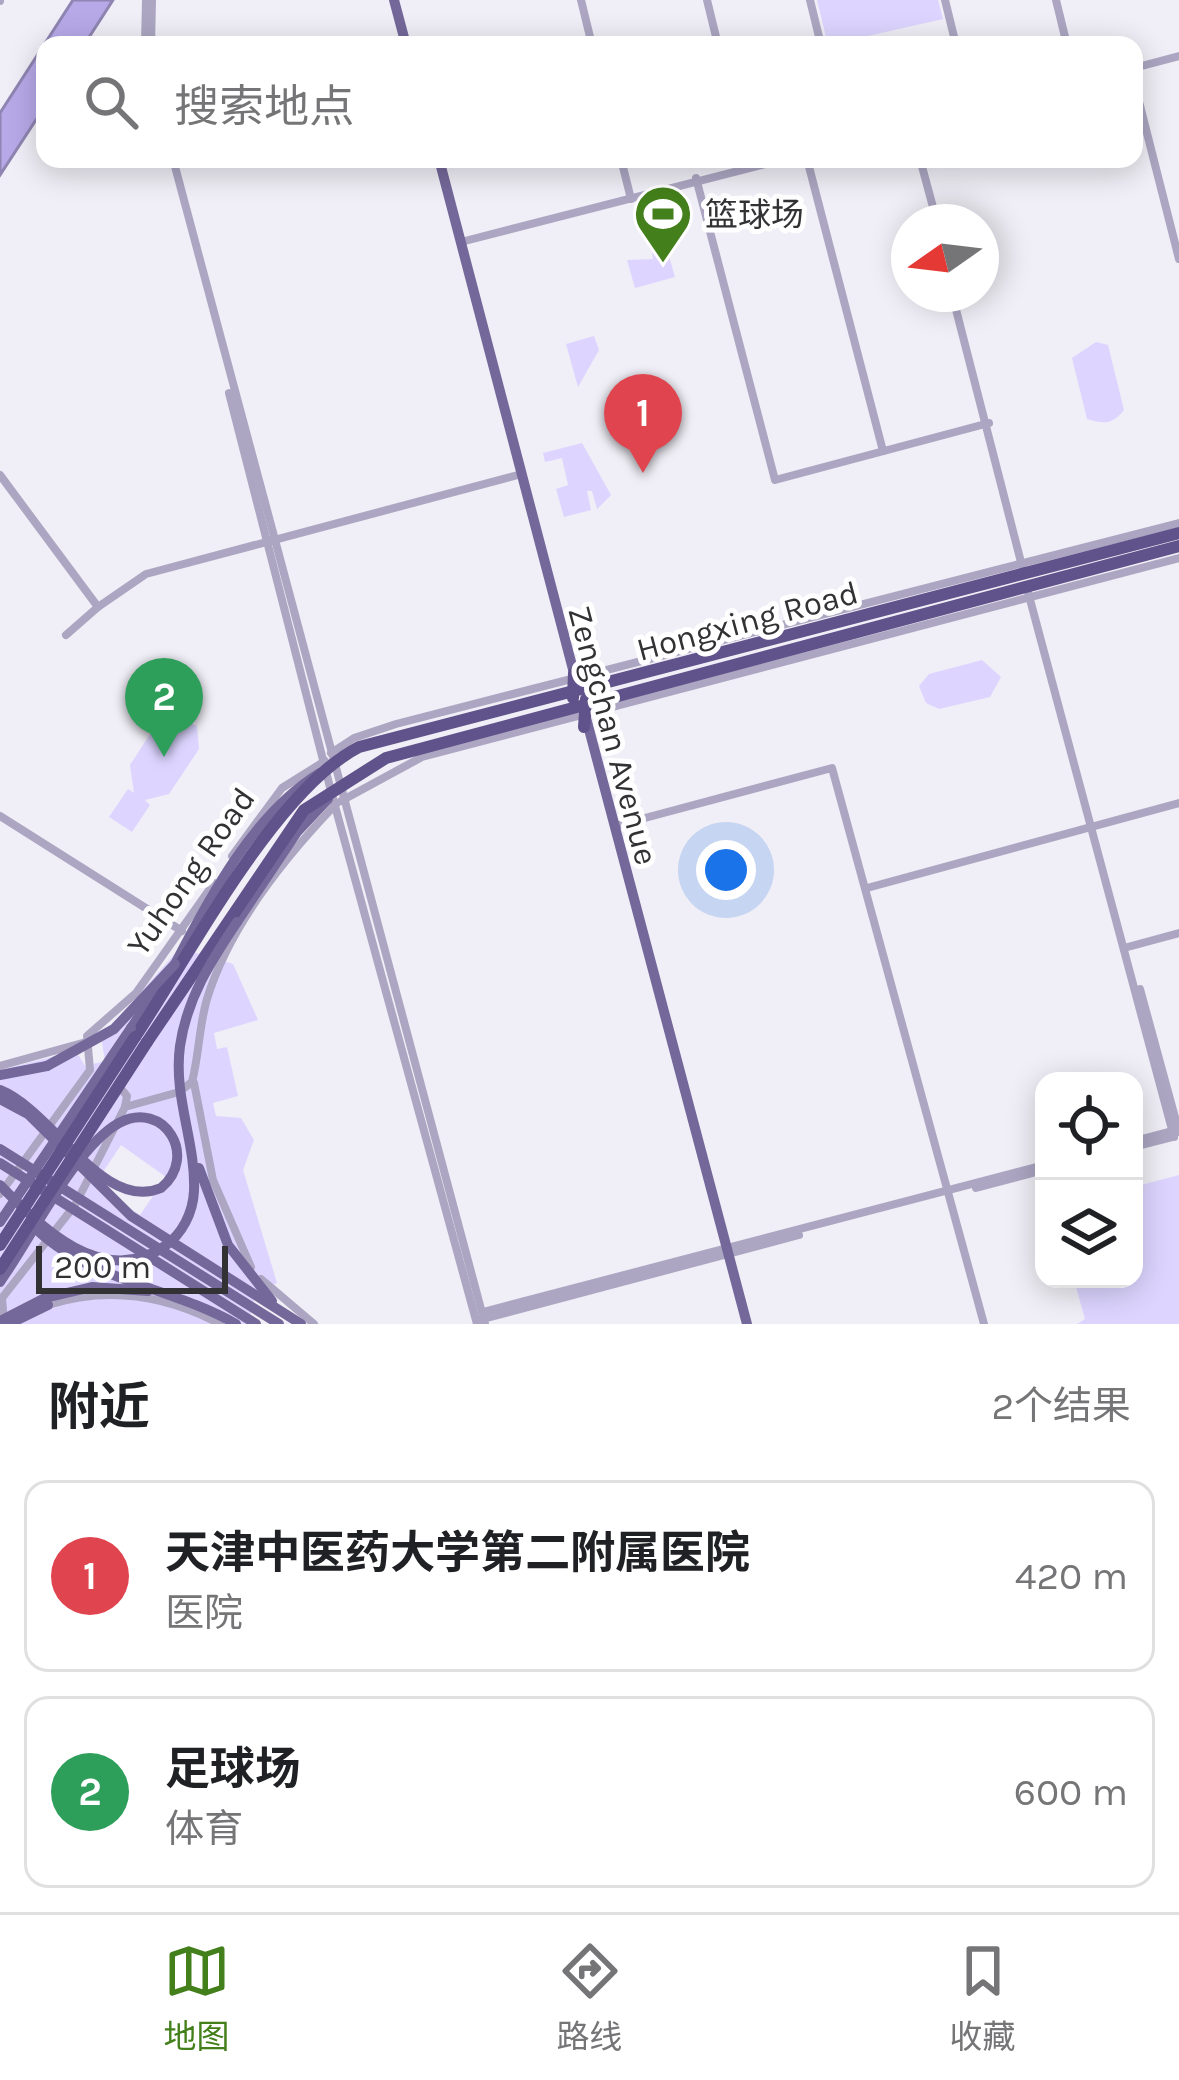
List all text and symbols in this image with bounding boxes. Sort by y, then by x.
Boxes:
search box [36,36,1143,168]
icon: search [78,69,144,135]
text: 搜索地点 [174,81,354,133]
sports icon: 篮球场 [632,183,694,265]
place label: 篮球场 [705,196,804,234]
north arrow [891,204,999,312]
pin: 1 [604,374,682,473]
street label: Hongxing Road [632,573,862,669]
street label: Zengchan Avenue [560,602,666,869]
pin: 2 [125,658,203,757]
street label: Yuhong Road [119,780,263,963]
your location [696,840,756,900]
map controls [1035,1072,1143,1288]
button: locate [1035,1072,1143,1180]
button: layers [1035,1180,1143,1288]
scale bar [36,1240,228,1293]
text: 200 m [54,1248,151,1286]
text: 附近 [48,1377,150,1437]
text: 2个结果 [991,1383,1131,1429]
text: 天津中医药大学第二附属医院 [165,1527,750,1579]
text: 1 [83,1553,97,1599]
text: 420 m [1015,1553,1128,1599]
text: 医院 [165,1590,243,1636]
text: 足球场 [165,1743,300,1795]
text: 2 [78,1769,102,1815]
text: 600 m [1014,1769,1128,1815]
text: 体育 [165,1806,243,1852]
tab: 地图 [164,1938,230,2058]
tab: 路线 [557,1938,623,2058]
tab: 收藏 [950,1938,1016,2058]

